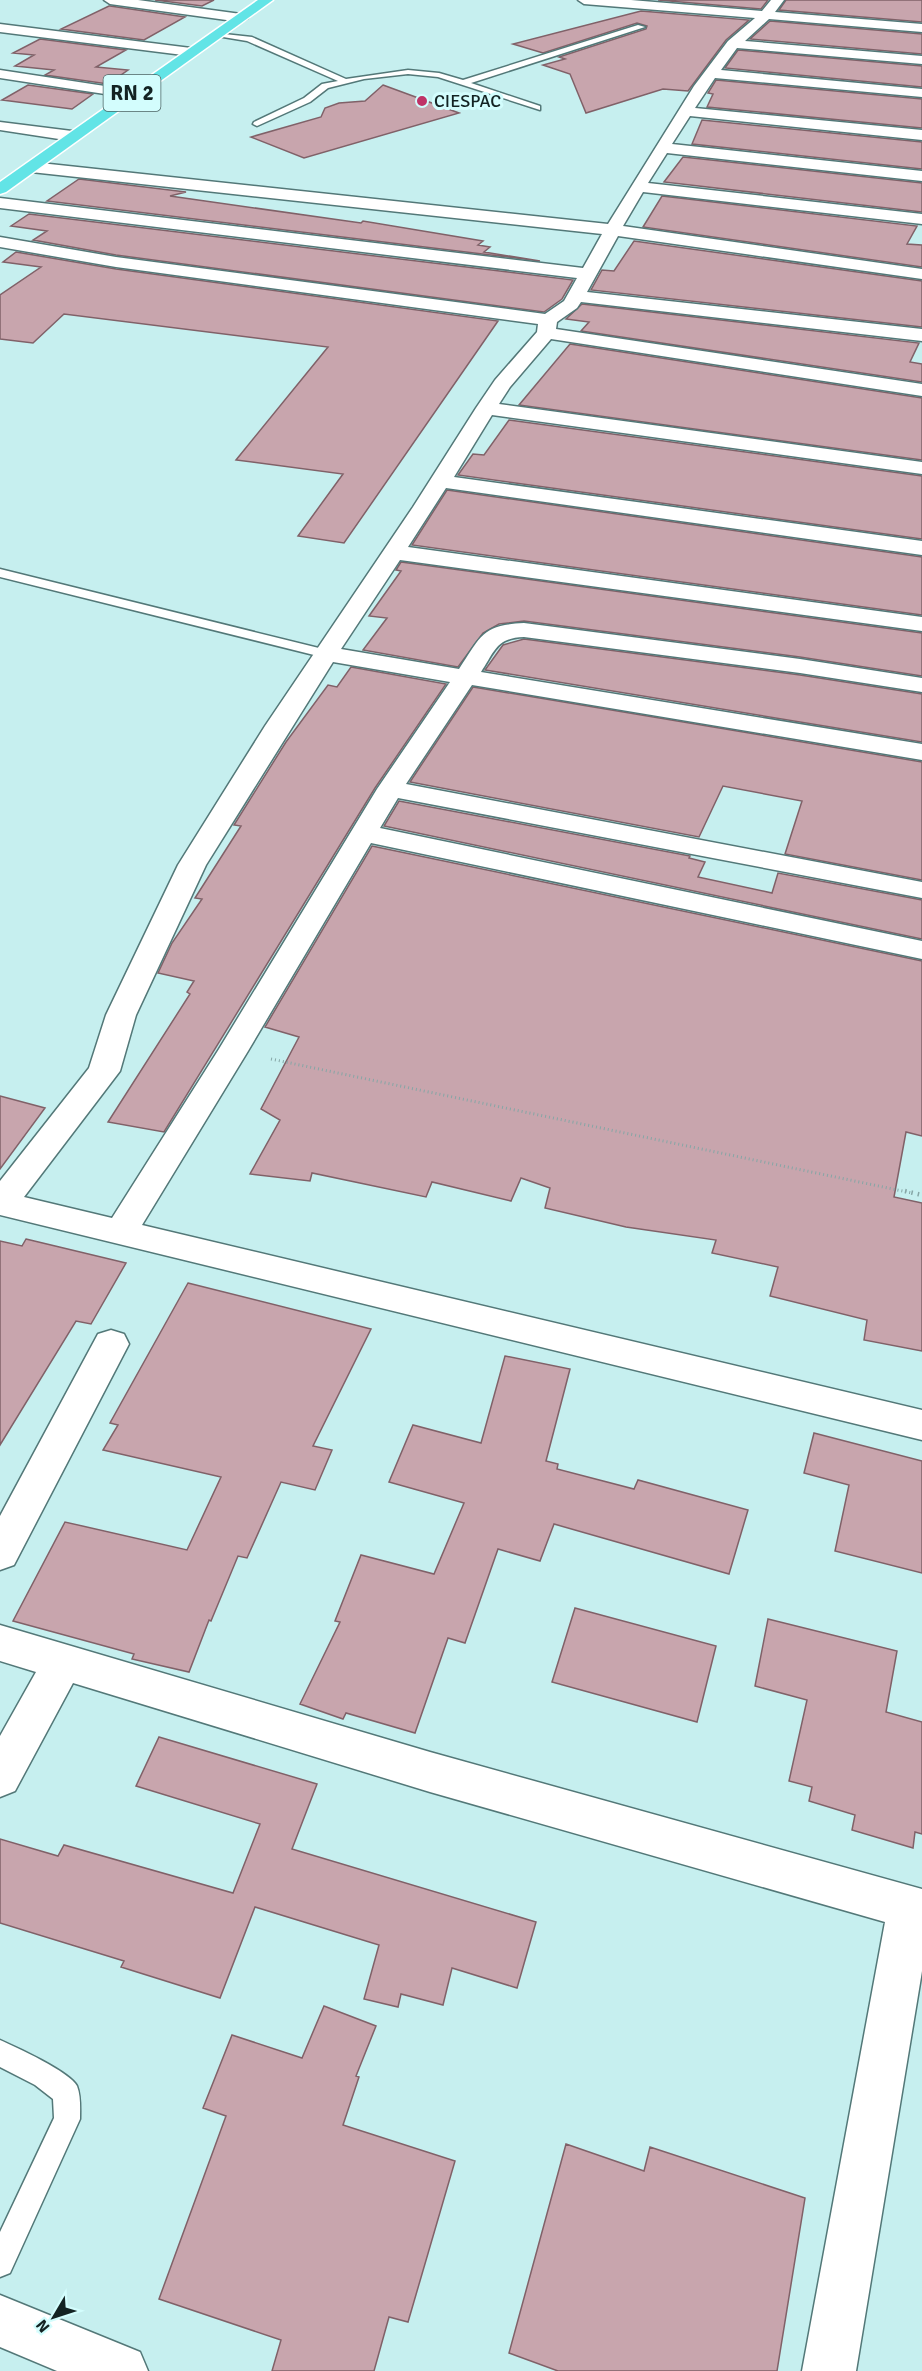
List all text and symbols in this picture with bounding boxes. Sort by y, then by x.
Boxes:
road number: RN 2 [104,75,160,111]
place label: CIESPAC [434,90,501,112]
marker: CIESPAC [415,94,429,108]
north arrow [24,2287,84,2347]
text: N [32,2315,54,2336]

